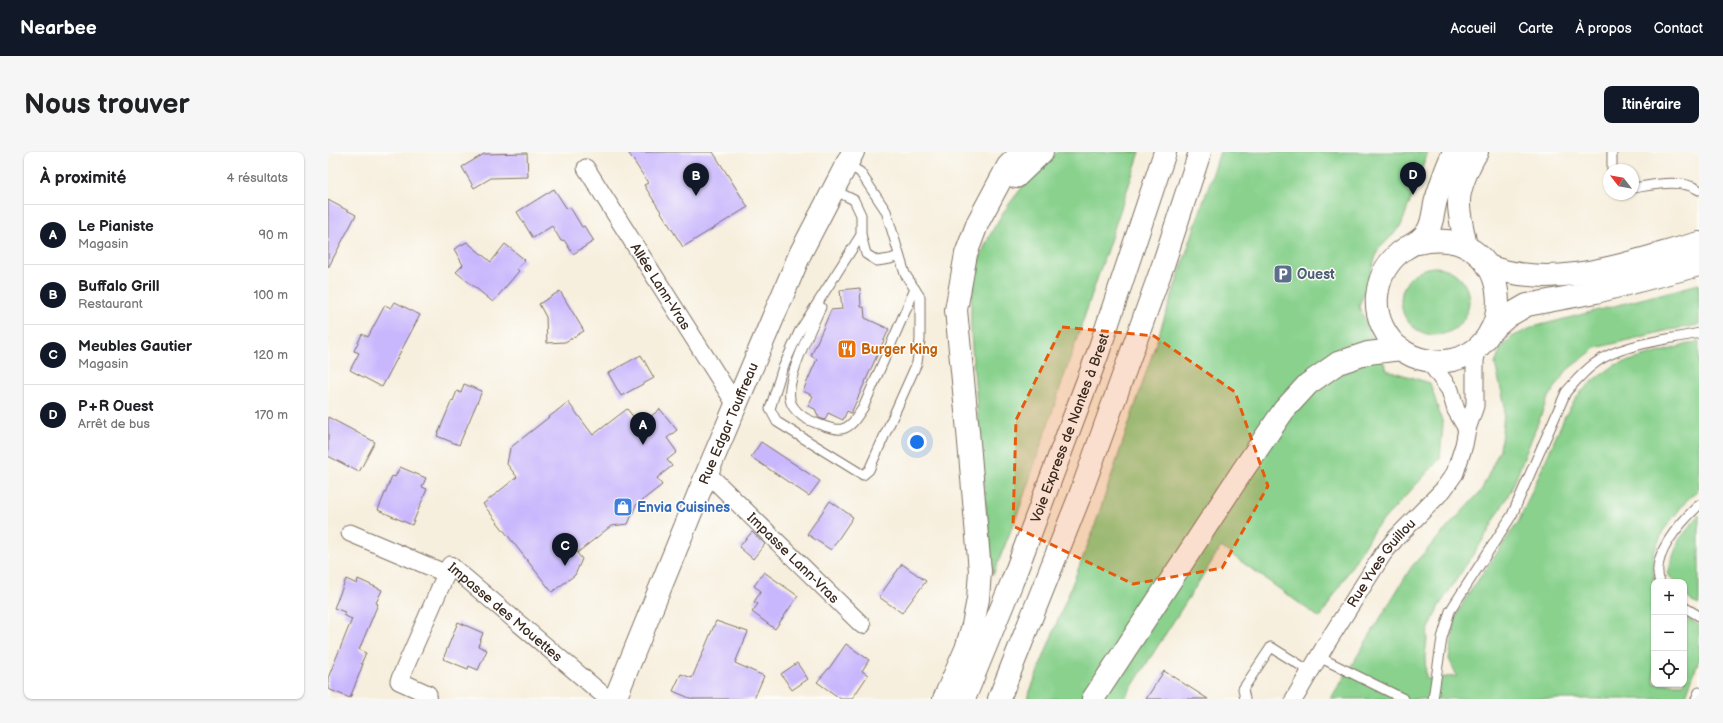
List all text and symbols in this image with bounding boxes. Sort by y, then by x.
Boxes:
text: Nearbee [20,17,97,40]
text: Accueil [1450,20,1496,37]
text: Carte [1518,20,1553,37]
text: À propos [1575,20,1632,37]
text: Contact [1654,20,1703,37]
button: Itinéraire [1604,86,1699,123]
text: Nous trouver [24,88,190,121]
pin: D [1400,162,1426,195]
pin: B [683,163,709,196]
north arrow [1603,164,1639,200]
text: À proximité [40,168,126,188]
text: 4 résultats [226,170,288,186]
text: Le Pianiste [78,217,154,236]
text: A [49,227,57,243]
text: 90 m [259,227,288,243]
text: Magasin [78,236,128,252]
street label: Allée Lann-Vras [627,240,695,333]
parking icon: Ouest [1272,263,1294,285]
place label: Ouest [1297,266,1335,283]
text: Buffalo Grill [78,277,159,296]
text: B [48,287,58,303]
text: 100 m [253,287,288,303]
text: Restaurant [78,296,143,312]
street label: Voie Express de Nantes à Brest [1027,330,1113,525]
text: Meubles Gautier [78,337,192,356]
restaurant icon: Burger King [836,338,858,360]
place label: Burger King [861,341,938,358]
text: C [48,347,58,363]
text: 120 m [253,347,288,363]
text: Magasin [78,356,128,372]
street label: Rue Edgar Touffreau [695,360,762,487]
text: P+R Ouest [78,397,153,416]
text: D [48,407,58,423]
text: 170 m [255,407,288,423]
pin: A [630,412,656,445]
text: Arrêt de bus [78,416,150,432]
your location [907,432,927,452]
shop icon: Envia Cuisines [612,496,634,518]
place label: Envia Cuisines [637,499,730,516]
street label: Impasse Lann-Vras [744,509,843,607]
street label: Rue Yves Guillou [1343,515,1419,610]
pin: C [552,533,578,566]
street label: Impasse des Mouettes [445,559,566,665]
map controls [1651,579,1687,687]
button: + [1651,579,1687,615]
button: − [1651,615,1687,651]
button: locate [1651,651,1687,687]

